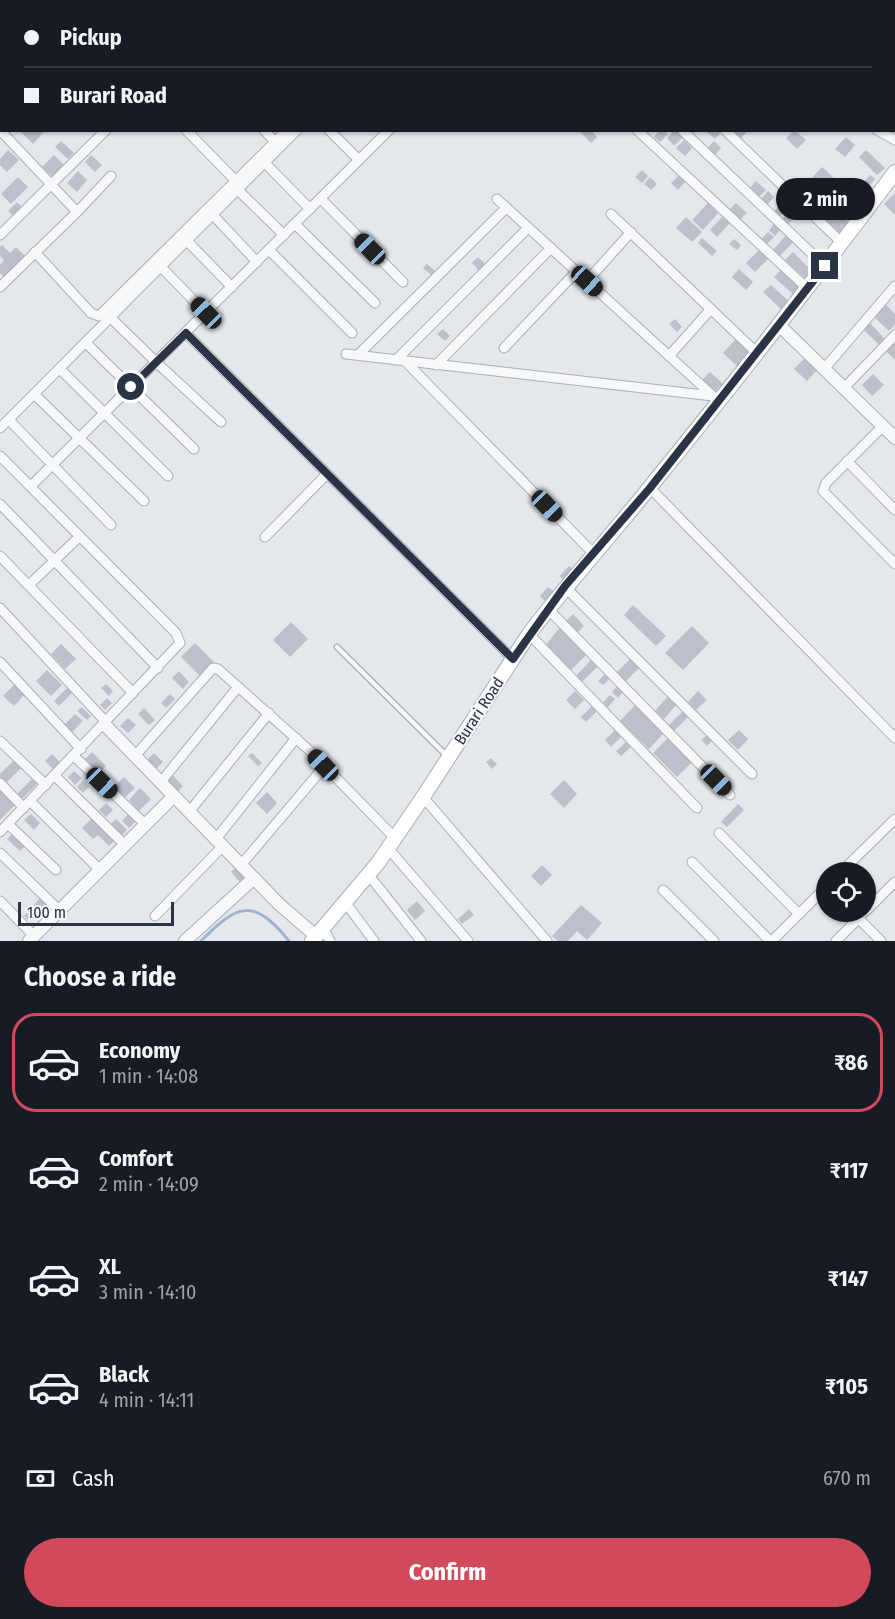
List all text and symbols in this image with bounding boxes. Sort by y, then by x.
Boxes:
text: Pickup [60,24,122,51]
text: Burari Road [60,82,167,109]
callout: 2 min [776,179,874,221]
text: 2 min [803,187,848,211]
car [351,230,389,268]
route end [811,252,838,279]
car [568,262,606,300]
car [187,294,225,332]
route start [117,373,144,400]
car [528,487,566,525]
street label: Burari Road [450,674,508,748]
car [304,746,342,784]
car [697,761,735,799]
car [83,764,121,802]
map controls [816,862,876,922]
button: locate [816,862,876,922]
scale bar [18,899,174,926]
text: 100 m [27,903,66,922]
text: Choose a ride [24,961,176,993]
icon: car [27,1036,81,1090]
text: Economy [99,1037,180,1064]
text: ₹86 [834,1049,868,1076]
text: 1 min · 14:08 [99,1064,198,1088]
icon: car [27,1144,81,1198]
text: Comfort [99,1145,173,1172]
text: ₹117 [830,1157,868,1184]
text: 2 min · 14:09 [99,1172,199,1196]
icon: car [27,1252,81,1306]
text: XL [99,1253,121,1280]
text: ₹147 [828,1265,868,1292]
text: 3 min · 14:10 [99,1280,196,1304]
icon: car [27,1360,81,1414]
text: Black [99,1361,149,1388]
text: ₹105 [825,1373,868,1400]
text: 4 min · 14:11 [99,1388,194,1412]
icon: cash [24,1462,57,1495]
text: Cash [72,1465,115,1492]
text: 670 m [823,1466,871,1490]
button: Confirm [24,1538,871,1607]

